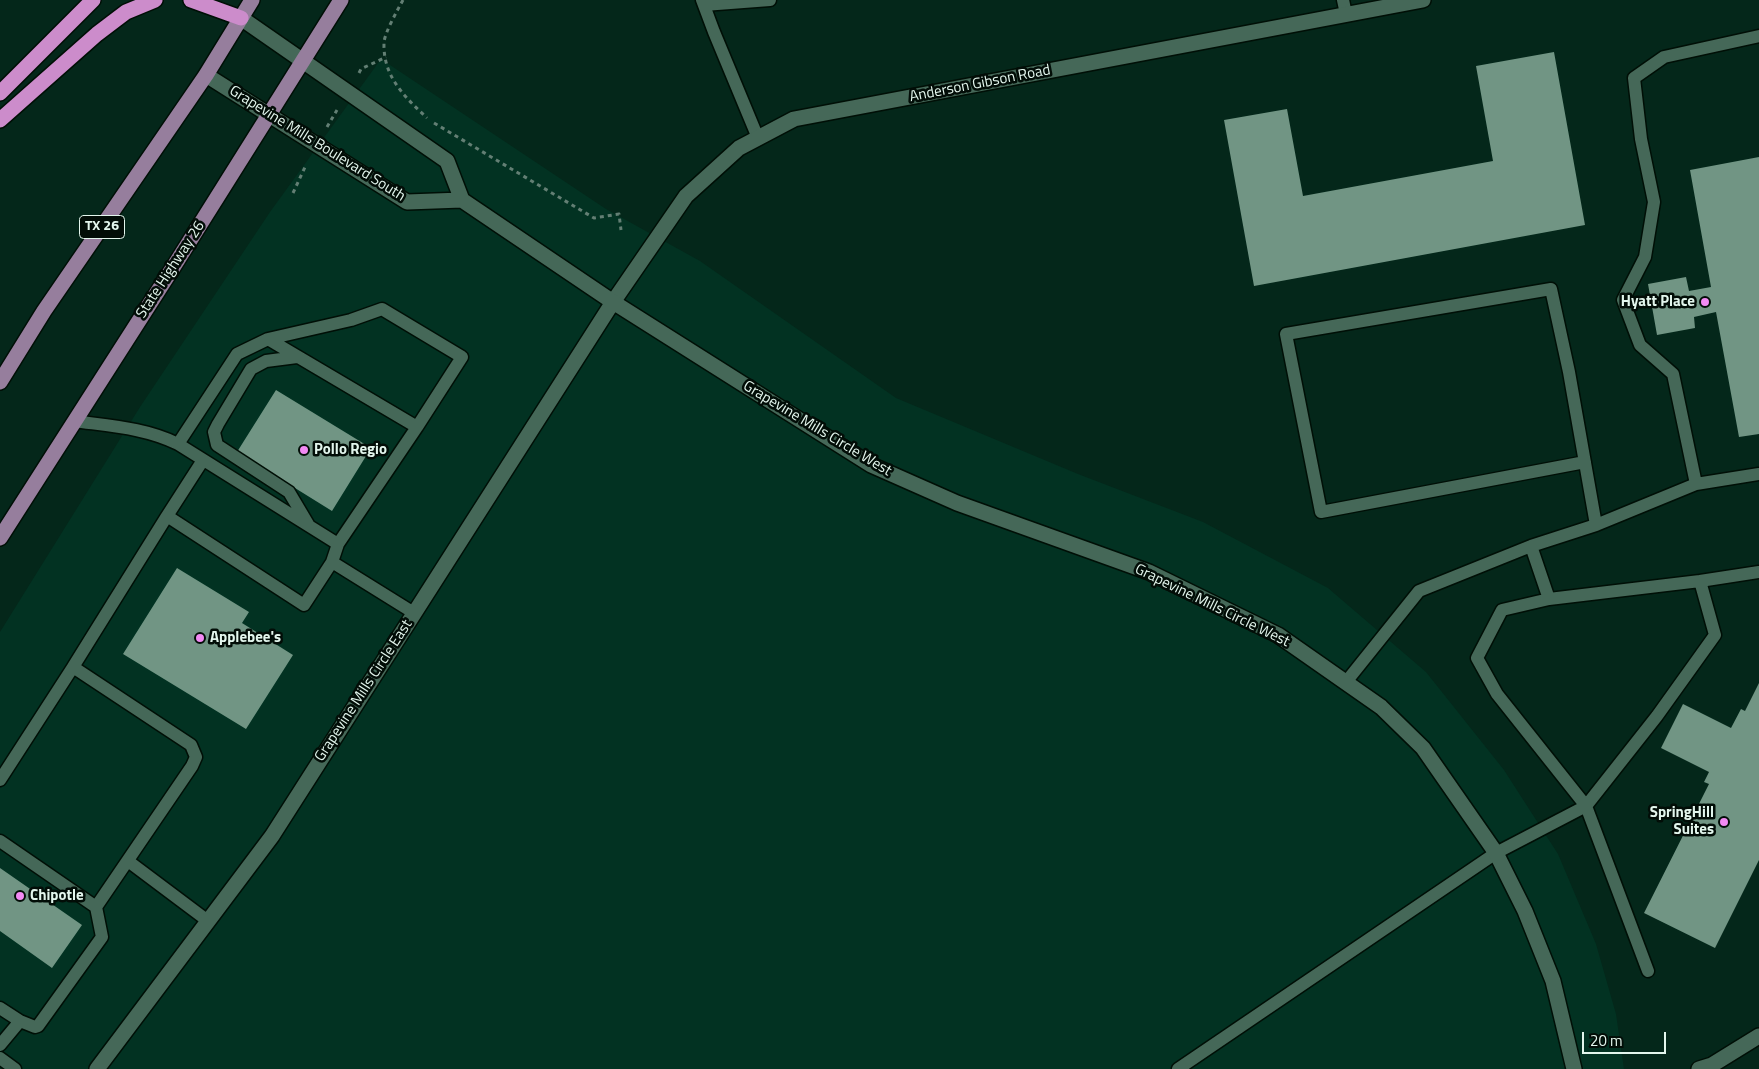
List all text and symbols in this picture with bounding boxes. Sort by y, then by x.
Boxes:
street label: Anderson Gibson Road [908,62,1052,106]
street label: Grapevine Mills Boulevard South [226,82,408,206]
road number: TX 26 [80,216,124,238]
street label: State Highway 26 [133,218,209,322]
place label: Hyatt Place [1621,293,1695,311]
marker: Hyatt Place [1699,296,1711,308]
street label: Grapevine Mills Circle West [740,378,894,480]
place label: Pollo Regio [314,441,387,459]
marker: Pollo Regio [298,444,310,456]
street label: Grapevine Mills Circle West [1132,561,1292,651]
street label: Grapevine Mills Circle East [311,617,417,765]
place label: Applebee's [210,629,281,647]
marker: Applebee's [194,632,206,644]
place label: SpringHill Suites [1650,804,1714,839]
marker: SpringHill Suites [1718,816,1730,828]
place label: Chipotle [30,887,84,905]
marker: Chipotle [14,890,26,902]
scale bar [1584,1022,1668,1054]
text: 20 m [1590,1029,1623,1052]

